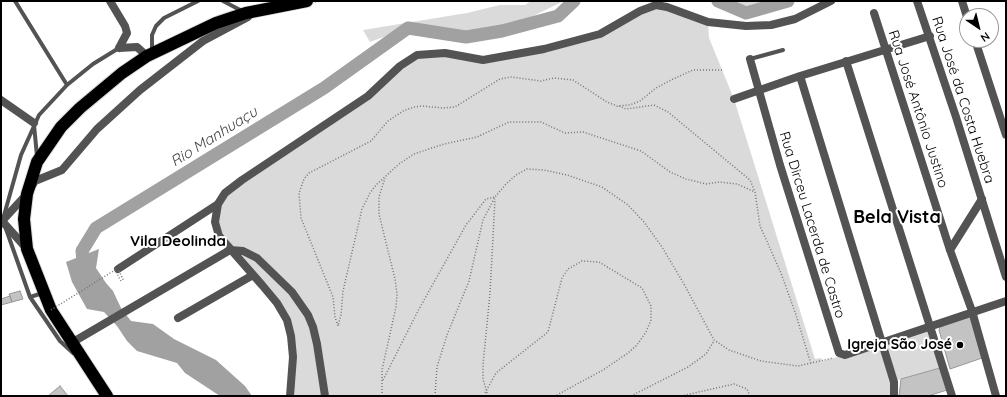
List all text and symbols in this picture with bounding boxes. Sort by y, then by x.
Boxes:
north arrow [959,8,999,48]
street label: Rua José da Costa Huebra [928,14,998,186]
street label: Rua José Antônio Justino [885,28,951,190]
text: N [978,29,993,45]
water label: Rio Manhuaçu [167,103,261,171]
street label: Rua Dirceu Lacerda de Castro [776,130,848,320]
district label: Bela Vista [853,207,941,229]
district label: Vila Deolinda [130,232,226,250]
place label: Igreja São José [847,337,952,353]
marker: Igreja São José [955,340,965,350]

